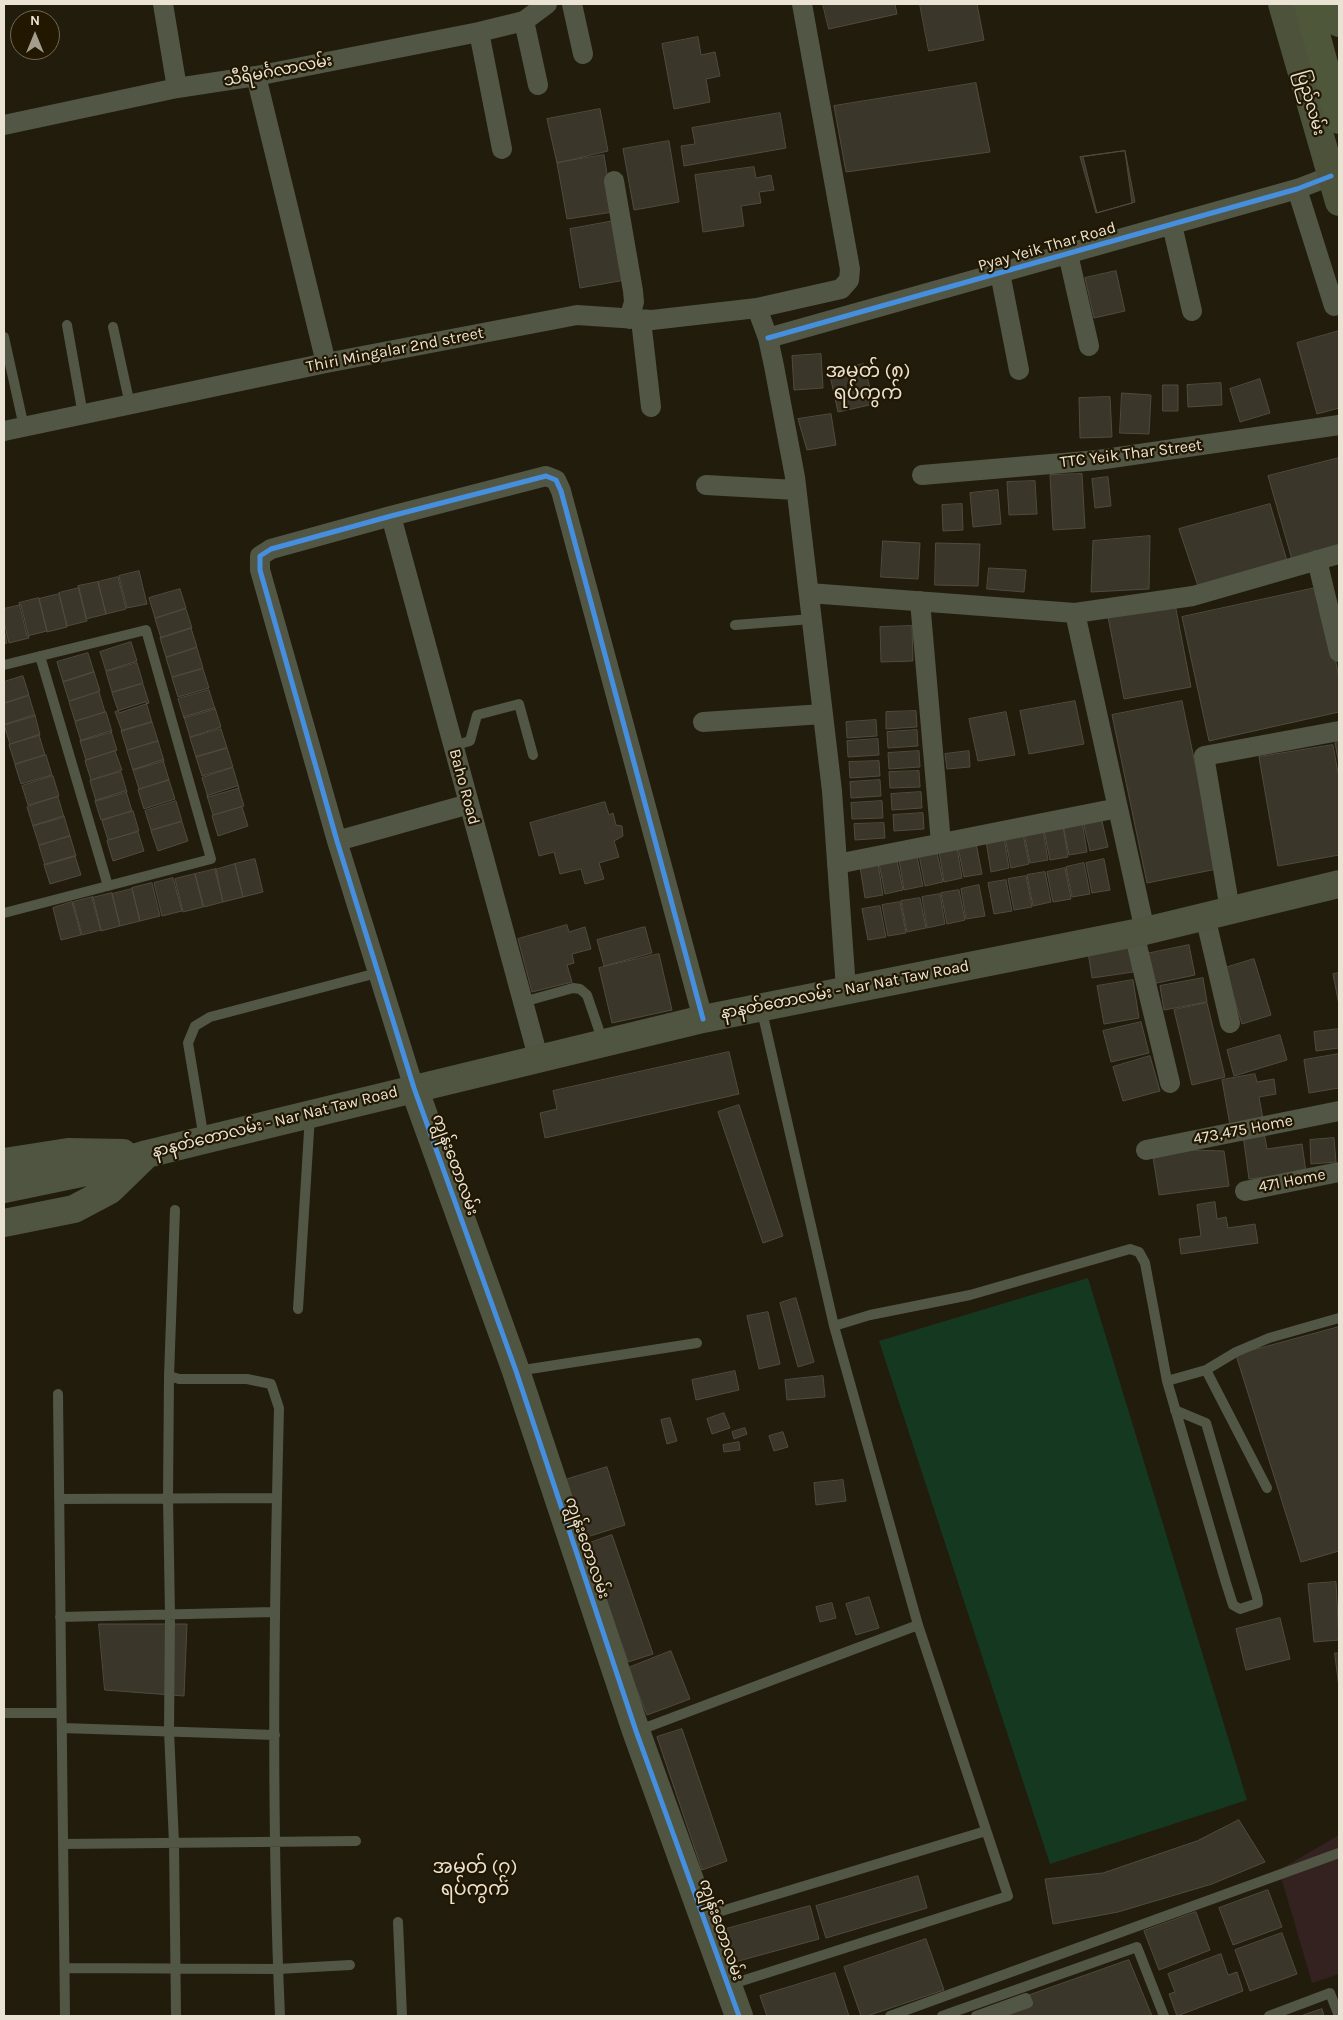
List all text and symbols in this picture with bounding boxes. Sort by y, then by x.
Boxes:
north arrow [10,10,60,60]
text: N [30,12,40,29]
street label: သီရိမင်္ဂလာလမ်း [222,51,334,91]
street label: ပြည်လမ်း [1292,68,1328,138]
street label: Pyay Yeik Thar Road [976,218,1118,276]
street label: Thiri Mingalar 2nd street [305,323,485,377]
district label: အမှတ် (၈) ရပ်ကွက် [826,361,910,405]
street label: TTC Yeik Thar Street [1059,436,1203,472]
street label: Baho Road [445,747,483,827]
street label: နာနတ်တောလမ်း - Nar Nat Taw Road [719,956,971,1024]
street label: နာနတ်တောလမ်း - Nar Nat Taw Road [150,1082,400,1162]
street label: 473,475 Home [1192,1111,1294,1149]
street label: ကျွန်းတောလမ်း [428,1112,482,1218]
street label: 471 Home [1257,1165,1327,1197]
street label: ကျွန်းတောလမ်း [561,1495,613,1601]
district label: အမှတ် (၇) ရပ်ကွက် [433,1857,517,1901]
street label: ကျွန်းတောလမ်း [695,1877,747,1983]

